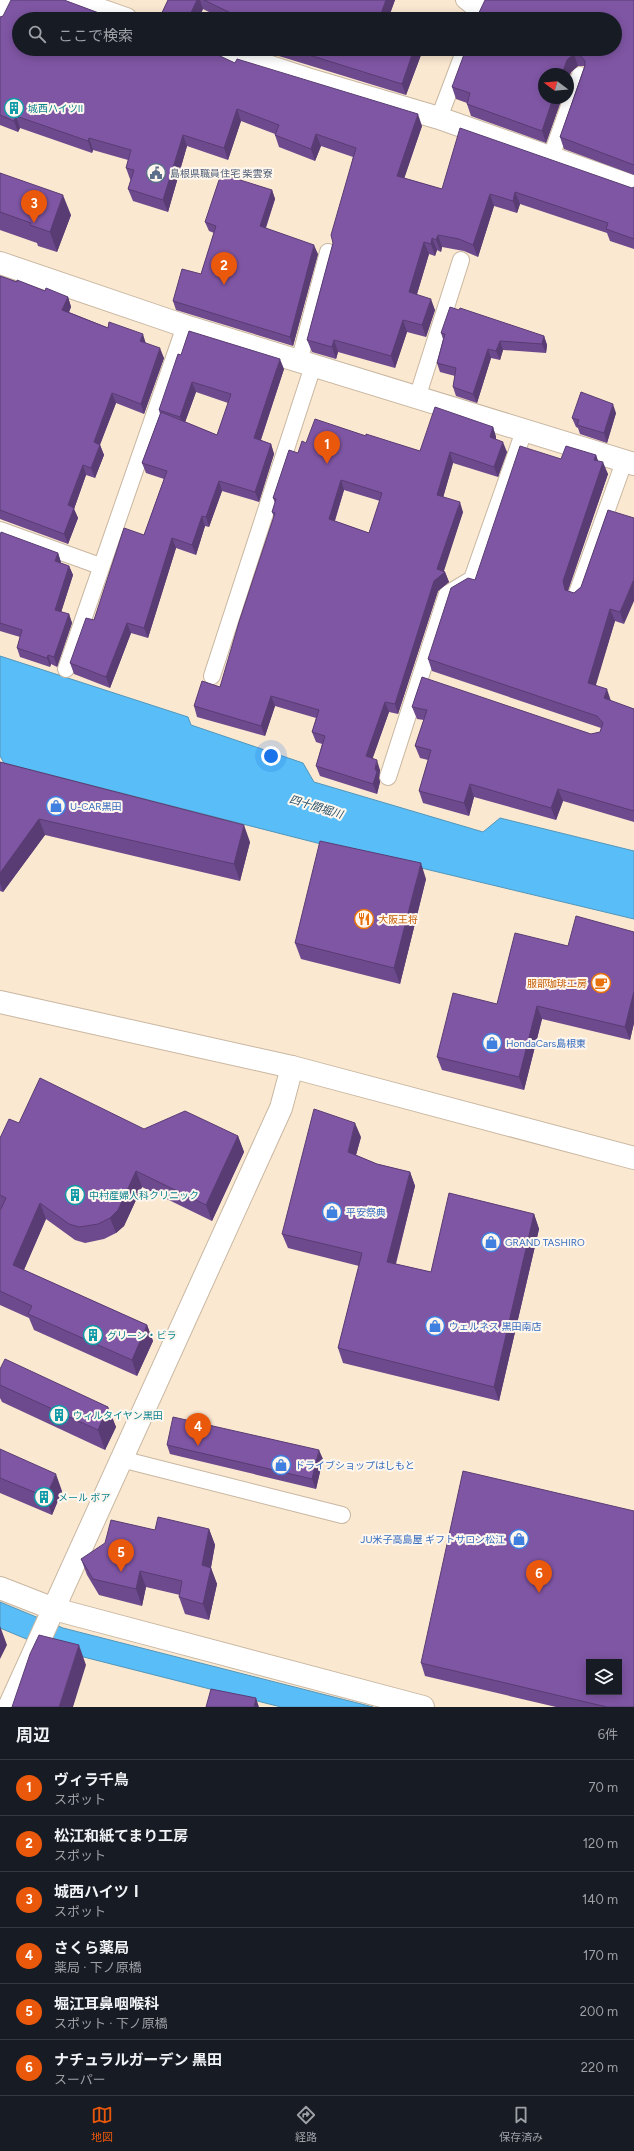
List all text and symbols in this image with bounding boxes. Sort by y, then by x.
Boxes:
search box [12,12,622,56]
icon: search [26,23,48,45]
text: ここで検索 [58,27,133,45]
north arrow [538,68,574,104]
building icon: 城西ハイツII [3,97,25,119]
place label: 城西ハイツII [28,102,83,115]
public building icon: 島根県職員住宅 柴雲寮 [145,162,167,184]
place label: 島根県職員住宅 柴雲寮 [170,167,272,180]
pin: 3 [21,190,47,223]
pin: 2 [211,252,237,285]
pin: 1 [314,431,340,464]
your location [261,746,281,766]
water label: 四十間堀川 [288,793,345,822]
shop icon: U-CAR黒田 [45,795,67,817]
place label: U-CAR黒田 [70,800,121,813]
restaurant icon: 大阪王将 [353,908,375,930]
place label: 大阪王将 [378,913,418,926]
cafe icon: 服部珈琲工房 [590,972,612,994]
place label: 服部珈琲工房 [527,977,587,990]
shop icon: HondaCars島根東 [481,1032,503,1054]
place label: HondaCars島根東 [506,1037,586,1050]
building icon: 中村産婦人科クリニック [64,1184,86,1206]
place label: 中村産婦人科クリニック [89,1189,199,1202]
shop icon: 平安祭典 [321,1201,343,1223]
place label: 平安祭典 [346,1206,386,1219]
shop icon: GRAND TASHIRO [480,1231,502,1253]
place label: GRAND TASHIRO [505,1236,585,1249]
shop icon: ウェルネス 黒田南店 [424,1315,446,1337]
place label: ウェルネス 黒田南店 [449,1320,541,1333]
building icon: グリーン・ビラ [82,1324,104,1346]
place label: グリーン・ビラ [107,1329,177,1342]
building icon: ウィルタイヤン黒田 [48,1404,70,1426]
place label: ウィルタイヤン黒田 [73,1409,163,1422]
pin: 4 [185,1413,211,1446]
shop icon: ドライブショップはしもと [270,1454,292,1476]
place label: ドライブショップはしもと [295,1459,415,1472]
building icon: メール ボア [33,1486,55,1508]
place label: メール ボア [58,1491,110,1504]
shop icon: JU米子高島屋 ギフトサロン松江 [508,1528,530,1550]
place label: JU米子高島屋 ギフトサロン松江 [360,1533,505,1546]
pin: 5 [108,1539,134,1572]
pin: 6 [526,1560,552,1593]
map controls [586,1659,622,1695]
button: layers [586,1659,622,1695]
text: 周辺 [16,1725,50,1745]
text: 6件 [598,1727,618,1742]
text: ヴィラ千鳥 [54,1771,129,1789]
text: 1 [26,1780,32,1795]
text: 70 m [588,1780,618,1795]
text: スポット [54,1792,106,1807]
text: 松江和紙てまり工房 [54,1827,188,1845]
text: 2 [25,1836,33,1851]
text: 120 m [583,1836,618,1851]
text: スポット [54,1848,106,1863]
text: 城西ハイツⅠ [54,1883,144,1901]
text: 3 [25,1892,33,1907]
text: 140 m [582,1892,618,1907]
text: スポット [54,1904,106,1919]
text: さくら薬局 [54,1939,129,1957]
text: 4 [25,1948,33,1963]
text: 170 m [583,1948,618,1963]
text: 薬局 · 下ノ原橋 [54,1960,142,1975]
text: 堀江耳鼻咽喉科 [54,1995,159,2013]
text: 5 [25,2004,33,2019]
text: 200 m [580,2004,618,2019]
text: スポット · 下ノ原橋 [54,2016,168,2031]
text: ナチュラルガーデン 黒田 [54,2051,222,2069]
text: 6 [25,2060,33,2075]
text: 220 m [581,2060,618,2075]
text: スーパー [54,2072,106,2087]
tab: 地図 [91,2104,113,2144]
tab: 経路 [295,2104,317,2144]
tab: 保存済み [499,2104,543,2144]

